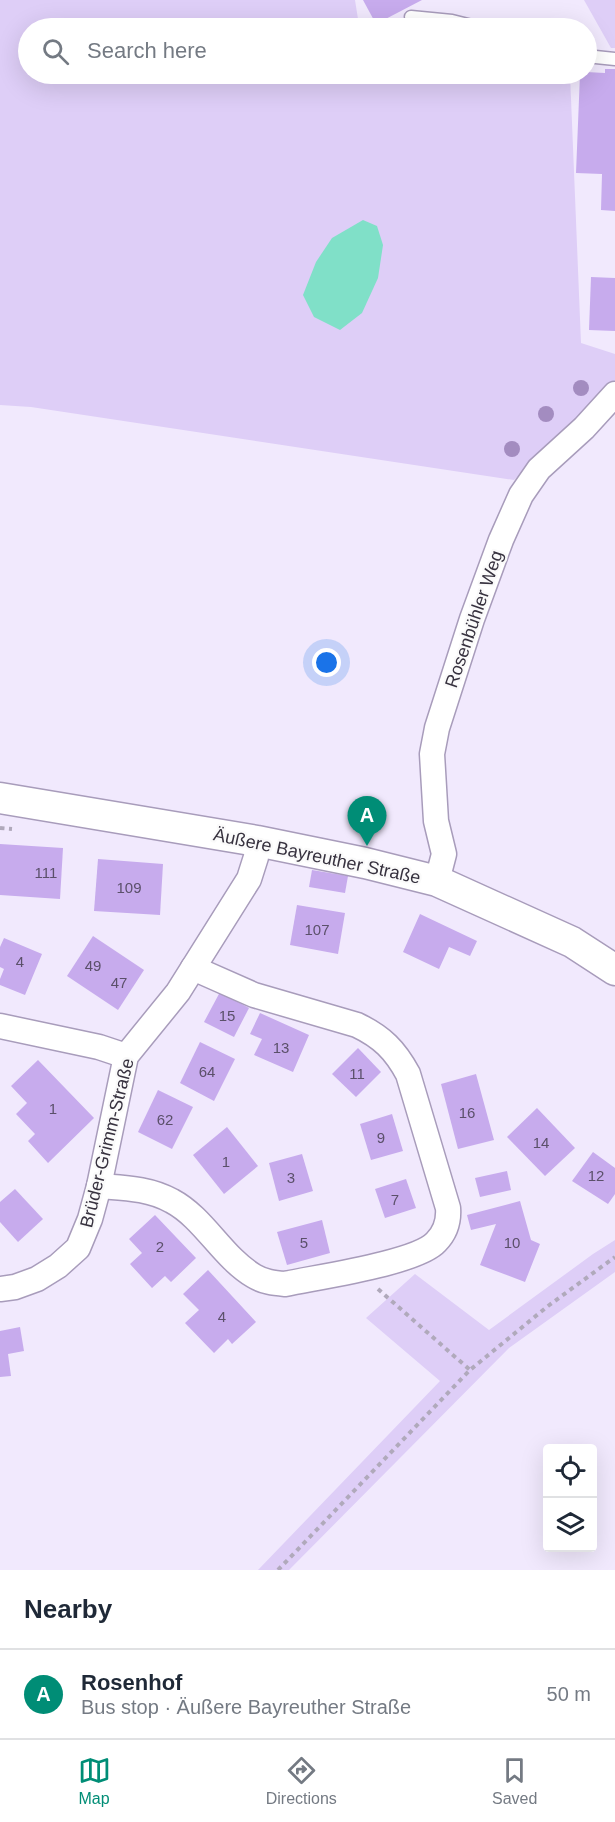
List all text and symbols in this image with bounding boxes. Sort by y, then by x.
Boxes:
search box [18,18,597,84]
icon: search [39,35,72,68]
text: Search here [87,38,207,63]
street label: Rosenbühler Weg [441,548,507,690]
your location [312,648,341,677]
pin: A [348,796,386,846]
street label: Äußere Bayreuther Straße [212,824,422,888]
house number: 111 [35,864,57,881]
house number: 109 [116,879,142,896]
house number: 107 [304,921,330,938]
house number: 4 [16,953,24,970]
house number: 49 [85,957,101,974]
house number: 47 [111,974,127,991]
house number: 15 [219,1007,235,1024]
house number: 13 [273,1039,289,1056]
street label: Brüder-Grimm-Straße [76,1056,138,1230]
house number: 64 [199,1063,215,1080]
house number: 11 [349,1065,365,1082]
house number: 1 [49,1100,57,1117]
house number: 16 [459,1104,475,1121]
house number: 62 [157,1111,173,1128]
house number: 9 [377,1129,385,1146]
house number: 14 [533,1134,549,1151]
house number: 1 [222,1153,230,1170]
house number: 12 [588,1167,604,1184]
house number: 3 [287,1169,295,1186]
house number: 7 [391,1191,399,1208]
house number: 5 [300,1234,308,1251]
house number: 10 [504,1234,520,1251]
house number: 2 [156,1238,164,1255]
house number: 4 [218,1308,226,1325]
map controls [543,1444,597,1552]
button: locate [543,1444,597,1498]
button: layers [543,1498,597,1552]
text: Nearby [24,1594,112,1624]
text: Rosenhof [81,1670,182,1695]
text: A [36,1683,51,1705]
text: 50 m [547,1683,591,1705]
text: Bus stop · Äußere Bayreuther Straße [81,1696,411,1718]
tab: Map [78,1754,111,1808]
tab: Directions [266,1754,337,1808]
tab: Saved [492,1754,537,1808]

